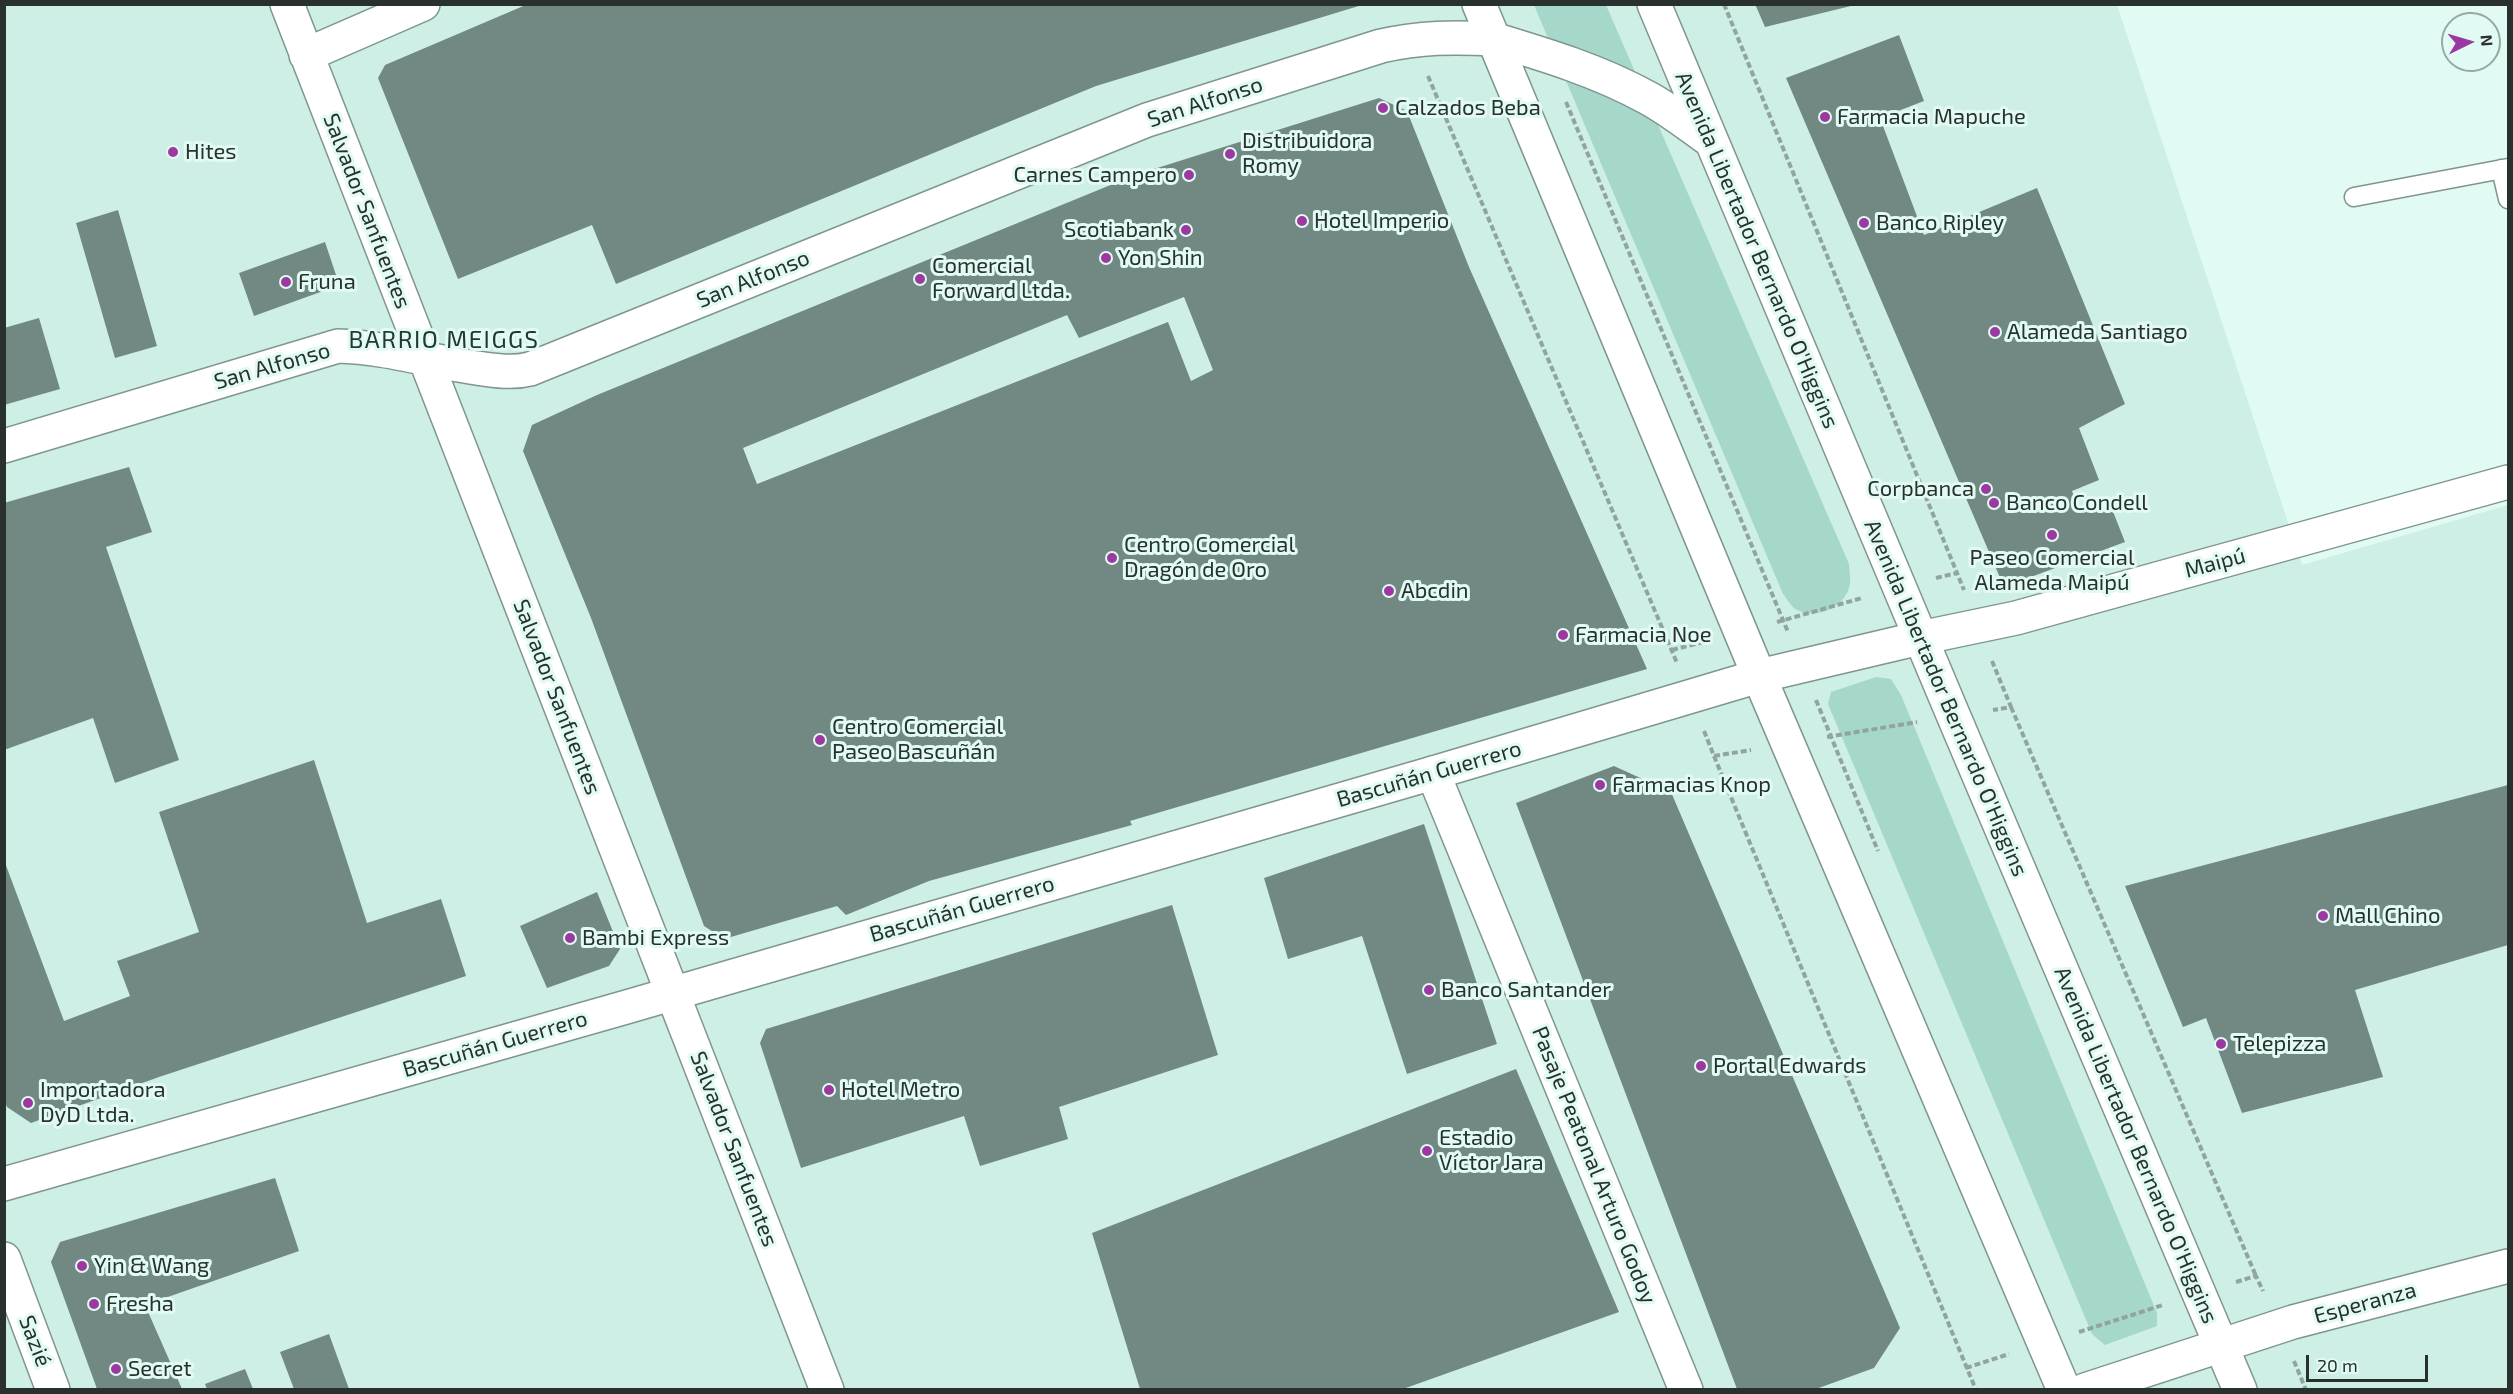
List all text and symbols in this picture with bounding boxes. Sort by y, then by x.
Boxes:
north arrow [2441,12,2501,72]
text: N [2477,34,2497,47]
street label: Avenida Libertador Bernardo O'Higgins [1670,68,1844,432]
street label: San Alfonso [1144,71,1266,133]
place label: Calzados Beba [1395,95,1541,121]
marker: Calzados Beba [1376,101,1390,115]
place label: Farmacia Mapuche [1837,104,2026,130]
street label: Salvador Sanfuentes [318,110,416,312]
marker: Farmacia Mapuche [1818,110,1832,124]
place label: Distribuidora Romy [1242,128,1372,180]
place label: Hites [185,139,237,165]
marker: Hites [166,145,180,159]
marker: Distribuidora Romy [1223,147,1237,161]
place label: Carnes Campero [1013,162,1177,188]
marker: Carnes Campero [1182,168,1196,182]
place label: Hotel Imperio [1314,208,1449,234]
place label: Banco Ripley [1876,210,2004,236]
marker: Hotel Imperio [1295,214,1309,228]
marker: Banco Ripley [1857,216,1871,230]
place label: Scotiabank [1064,217,1174,243]
marker: Scotiabank [1179,223,1193,237]
street label: San Alfonso [693,244,813,314]
place label: Yon Shin [1118,245,1203,271]
marker: Yon Shin [1099,251,1113,265]
place label: Comercial Forward Ltda. [932,253,1070,304]
place label: Fruna [298,269,356,295]
marker: Comercial Forward Ltda. [913,272,927,286]
marker: Fruna [279,275,293,289]
place label: Alameda Santiago [2007,319,2188,345]
marker: Alameda Santiago [1988,325,2002,339]
district label: BARRIO MEIGGS [348,326,540,354]
street label: San Alfonso [211,337,333,395]
place label: Corpbanca [1867,476,1974,502]
marker: Corpbanca [1979,482,1993,496]
place label: Banco Condell [2006,490,2148,516]
marker: Banco Condell [1987,496,2001,510]
street label: Avenida Libertador Bernardo O'Higgins [1859,516,2033,880]
marker: Paseo Comercial Alameda Maipú [2045,528,2059,542]
place label: Centro Comercial Dragón de Oro [1124,532,1295,584]
street label: Maipú [2182,542,2248,584]
place label: Paseo Comercial Alameda Maipú [1970,545,2134,596]
marker: Centro Comercial Dragón de Oro [1105,551,1119,565]
place label: Abcdin [1401,578,1469,604]
marker: Abcdin [1382,584,1396,598]
street label: Salvador Sanfuentes [508,596,606,798]
place label: Farmacia Noe [1575,622,1712,648]
marker: Farmacia Noe [1556,628,1570,642]
place label: Centro Comercial Paseo Bascuñán [832,714,1003,766]
marker: Centro Comercial Paseo Bascuñán [813,733,827,747]
street label: Bascuñán Guerrero [1334,735,1524,813]
place label: Farmacias Knop [1612,772,1771,798]
marker: Farmacias Knop [1593,778,1607,792]
street label: Bascuñán Guerrero [867,870,1057,948]
place label: Mall Chino [2335,903,2440,929]
marker: Mall Chino [2316,909,2330,923]
place label: Bambi Express [582,925,729,951]
marker: Bambi Express [563,931,577,945]
street label: Avenida Libertador Bernardo O'Higgins [2049,963,2223,1327]
place label: Banco Santander [1441,977,1611,1003]
marker: Banco Santander [1422,983,1436,997]
street label: Bascuñán Guerrero [400,1005,590,1083]
street label: Pasaje Peatonal Arturo Godoy [1526,1023,1662,1307]
place label: Telepizza [2233,1031,2326,1057]
marker: Telepizza [2214,1037,2228,1051]
street label: Salvador Sanfuentes [685,1048,783,1250]
place label: Portal Edwards [1713,1053,1867,1079]
marker: Portal Edwards [1694,1059,1708,1073]
place label: Importadora DyD Ltda. [40,1077,166,1128]
place label: Hotel Metro [841,1077,960,1103]
marker: Hotel Metro [822,1083,836,1097]
marker: Importadora DyD Ltda. [21,1096,35,1110]
place label: Estadio Víctor Jara [1439,1125,1544,1176]
marker: Estadio Víctor Jara [1420,1144,1434,1158]
place label: Yin & Wang [94,1253,209,1279]
marker: Yin & Wang [75,1259,89,1273]
street label: Esperanza [2311,1277,2419,1329]
place label: Fresha [106,1291,174,1317]
marker: Fresha [87,1297,101,1311]
street label: Sazié [13,1312,57,1370]
scale bar [2309,1343,2430,1381]
text: 20 m [2317,1354,2358,1376]
place label: Secret [128,1356,192,1382]
marker: Secret [109,1362,123,1376]

